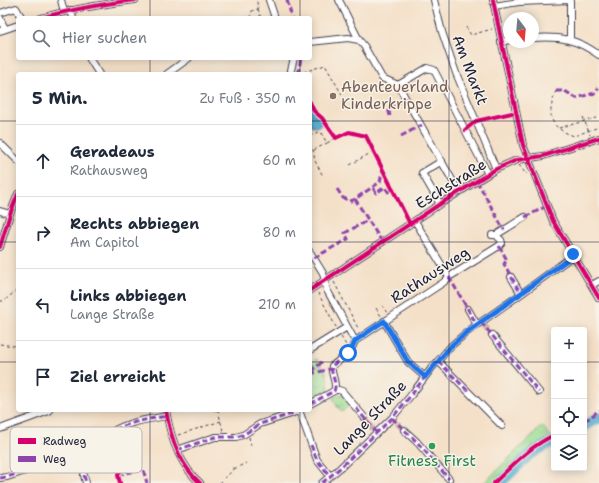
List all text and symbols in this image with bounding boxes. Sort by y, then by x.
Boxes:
north arrow [503,12,539,48]
search box [16,16,312,60]
icon: search [30,27,52,49]
text: Hier suchen [62,28,147,48]
street label: Am Markt [447,32,493,108]
place label: Abenteuerland Kinderkrippe [341,77,449,114]
text: 5 Min. [32,87,87,109]
text: Zu Fuß · 350 m [200,90,296,107]
marker: Abenteuerland Kinderkrippe [328,91,338,101]
text: Geradeaus [70,142,155,162]
icon: ahead [32,150,54,172]
text: 60 m [263,152,296,169]
street label: Eschstraße [412,154,490,214]
text: Rathausweg [70,162,148,179]
text: Rechts abbiegen [70,214,199,234]
icon: right [32,222,54,244]
text: 80 m [262,224,296,241]
text: Am Capitol [70,234,139,251]
street label: Rathausweg [387,242,473,308]
route end [564,245,582,263]
text: Links abbiegen [70,286,186,306]
icon: left [32,294,54,316]
text: 210 m [258,296,296,313]
text: Lange Straße [70,306,155,323]
map controls [551,327,587,471]
button: + [551,327,587,363]
route start [339,344,357,362]
button: − [551,363,587,399]
icon: arrive [32,366,54,388]
text: Ziel erreicht [70,367,166,387]
street label: Lange Straße [329,376,411,460]
button: locate [551,399,587,435]
legend [10,427,142,473]
text: Radweg [43,434,86,449]
button: layers [551,435,587,471]
marker: Fitness First [427,441,437,451]
place label: Fitness First [388,451,476,471]
text: Weg [43,452,66,467]

